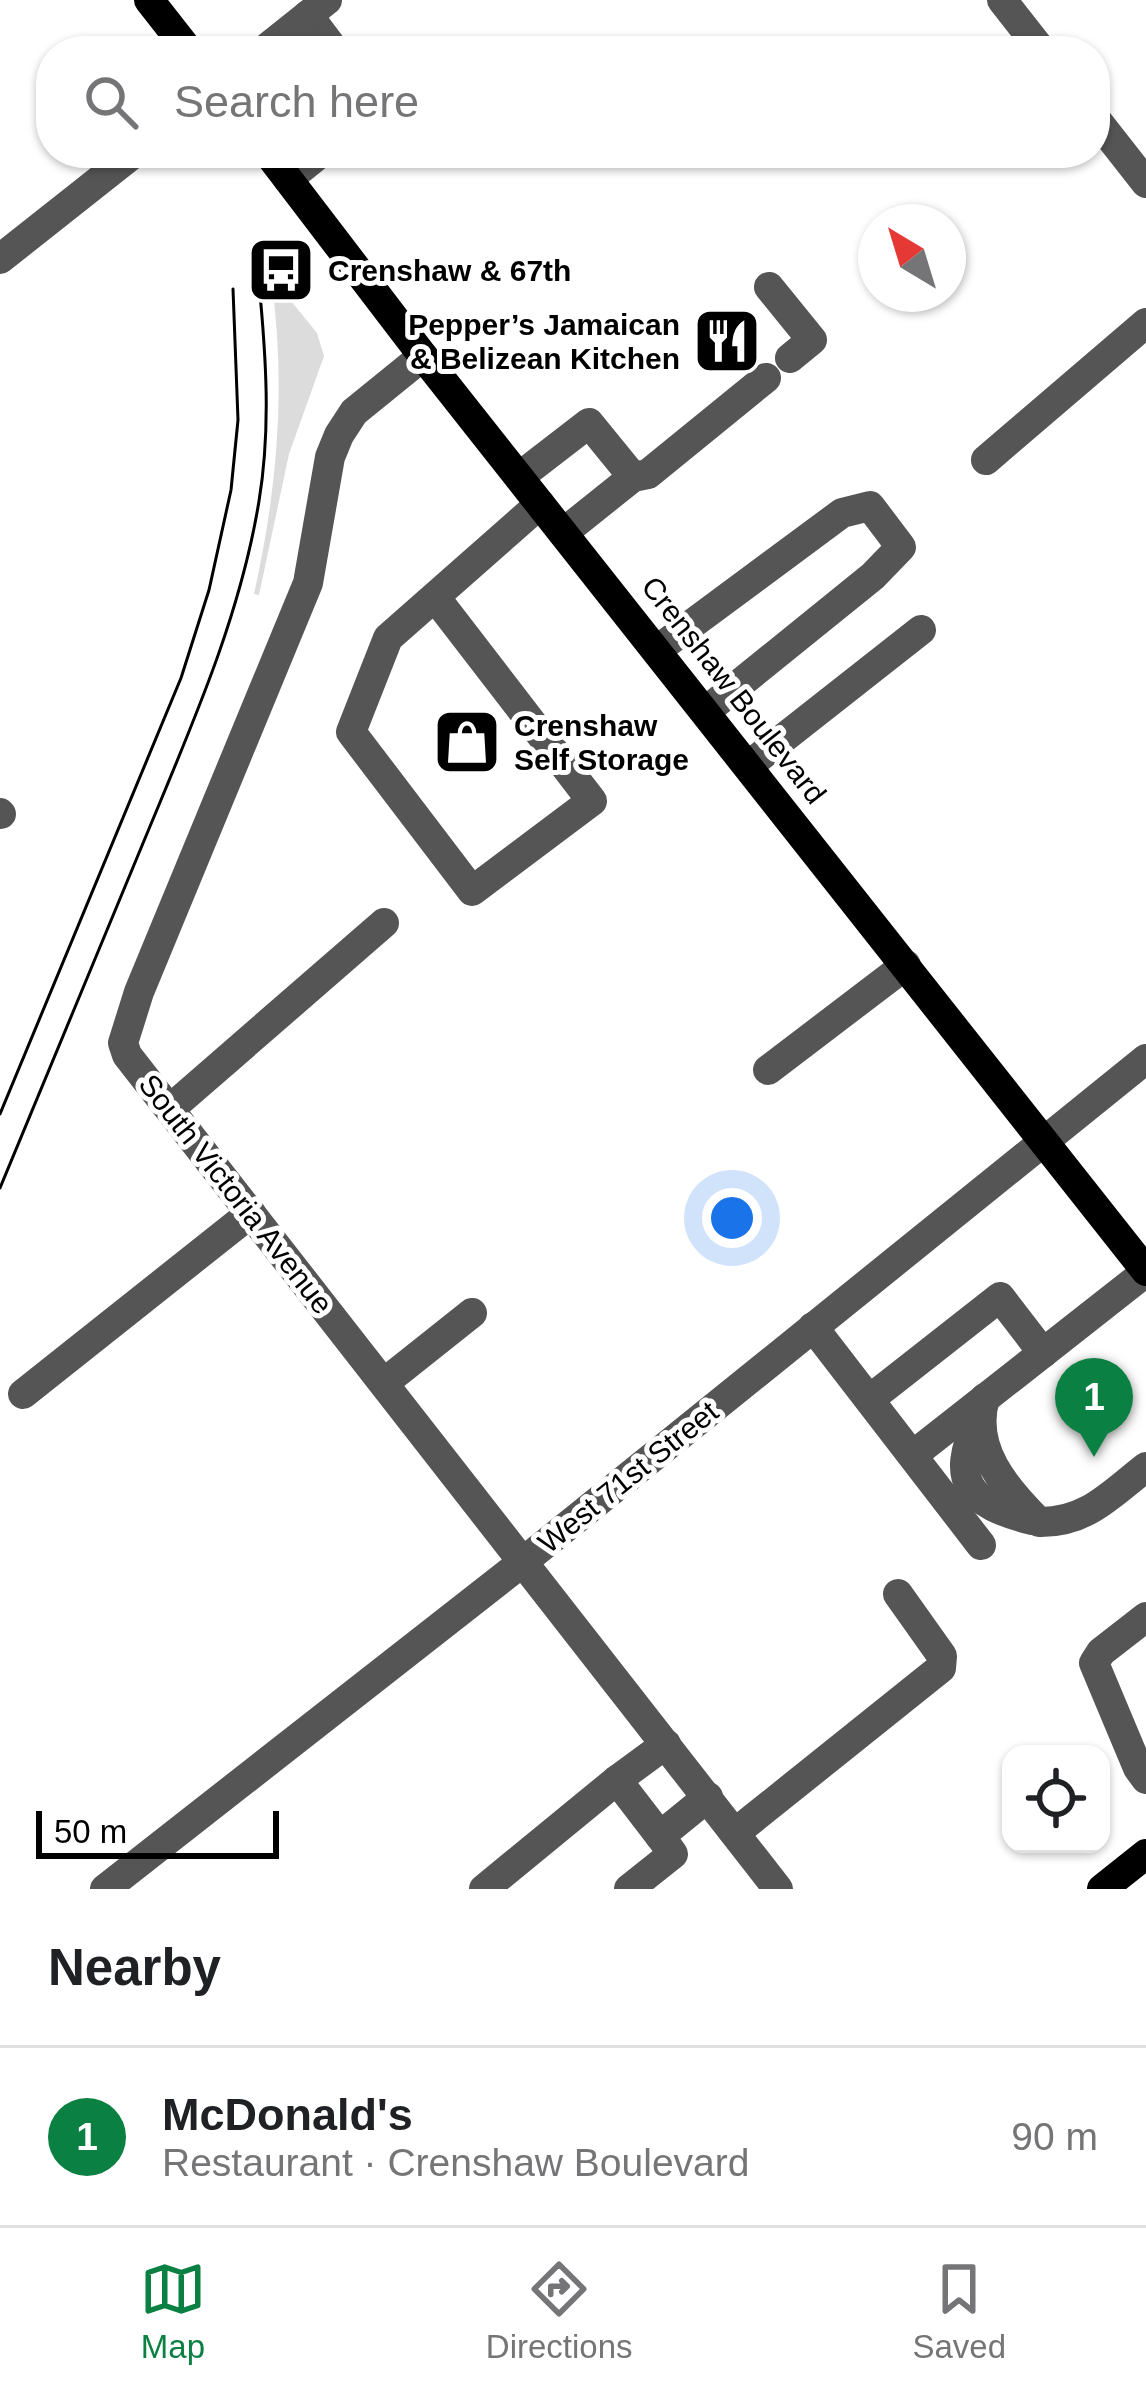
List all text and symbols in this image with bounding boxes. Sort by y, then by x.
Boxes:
search box [36,36,1110,168]
icon: search [78,69,144,135]
text: Search here [174,76,419,127]
north arrow [858,204,966,312]
bus stop icon: Crenshaw & 67th [246,235,316,305]
place label: Crenshaw & 67th [328,254,571,287]
restaurant icon: Pepper’s Jamaican & Belizean Kitchen [692,306,762,376]
place label: Pepper’s Jamaican & Belizean Kitchen [408,308,680,375]
street label: Crenshaw Boulevard [635,570,833,810]
shop icon: Crenshaw Self Storage [432,707,502,777]
place label: Crenshaw Self Storage [514,709,689,776]
street label: South Victoria Avenue [132,1068,340,1320]
your location [702,1188,762,1248]
pin: 1 [1055,1358,1133,1457]
street label: West 71st Street [532,1394,725,1559]
map controls [1002,1745,1110,1853]
button: locate [1002,1745,1110,1853]
scale bar [36,1805,279,1858]
text: 50 m [54,1813,127,1850]
text: Nearby [48,1939,221,1996]
text: McDonald's [162,2089,413,2140]
text: 1 [76,2115,98,2158]
text: 90 m [1011,2115,1098,2158]
text: Restaurant · Crenshaw Boulevard [162,2141,749,2184]
tab: Map [140,2256,206,2366]
tab: Directions [486,2256,633,2366]
tab: Saved [912,2256,1006,2366]

